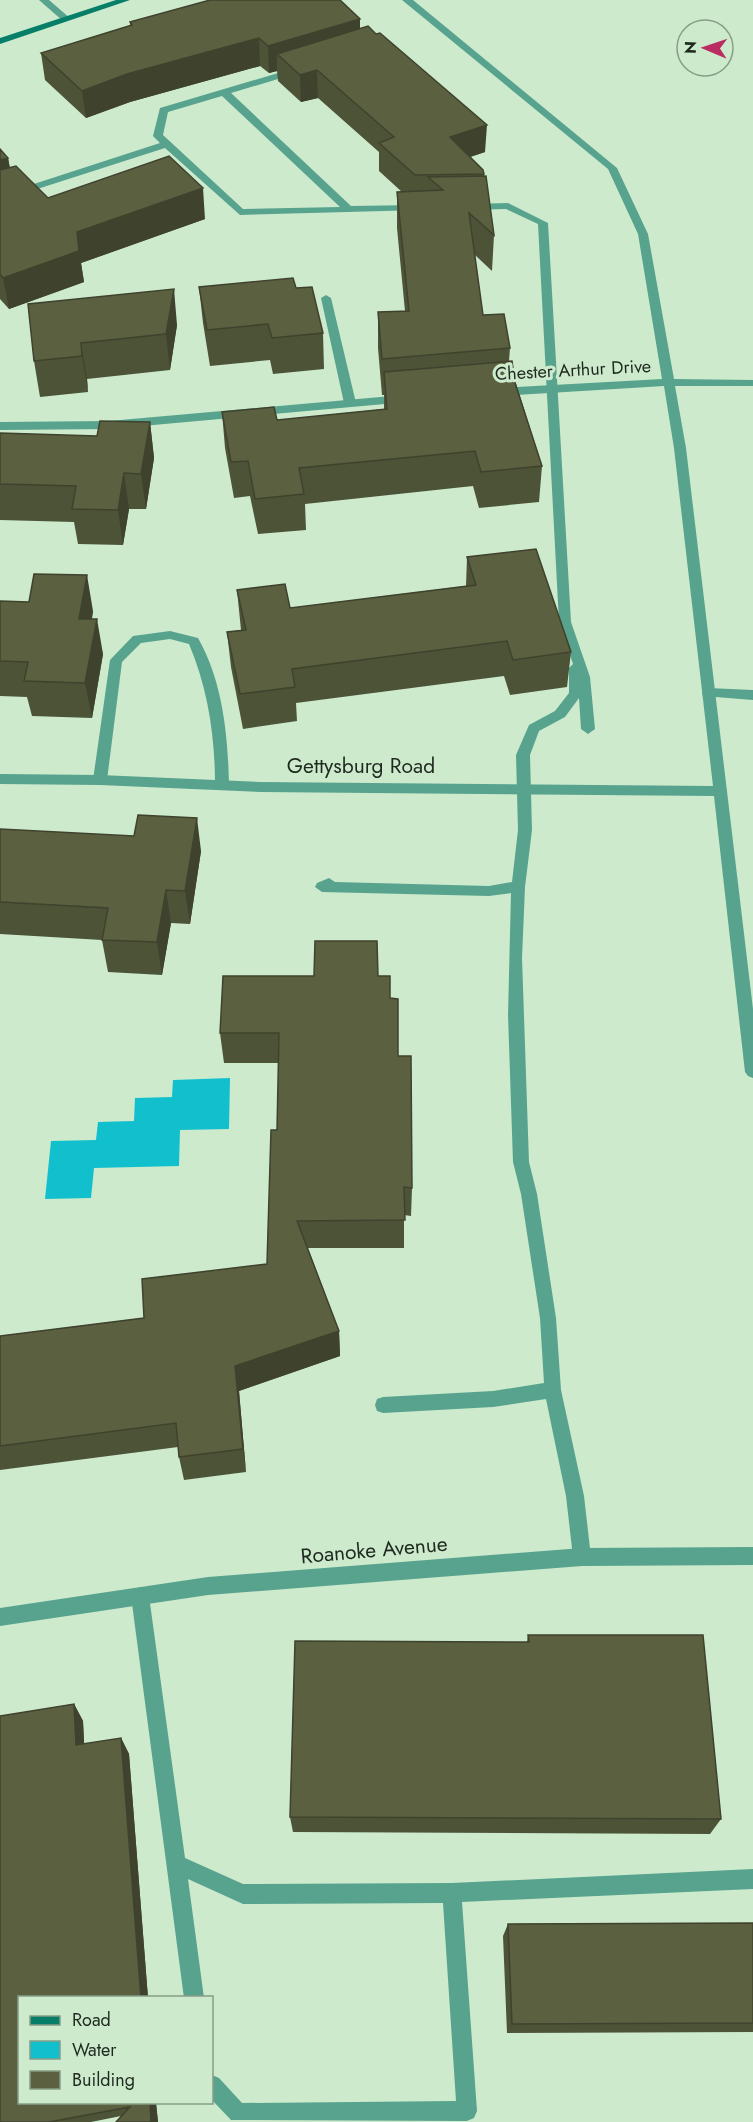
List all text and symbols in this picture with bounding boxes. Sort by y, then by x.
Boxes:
north arrow [675,18,735,78]
text: N [679,41,702,54]
street label: Chester Arthur Drive [494,353,652,387]
street label: Gettysburg Road [287,751,435,781]
street label: Roanoke Avenue [299,1529,449,1571]
legend [18,1996,213,2104]
text: Road [72,2007,111,2033]
text: Water [72,2037,117,2063]
text: Building [72,2067,135,2093]

